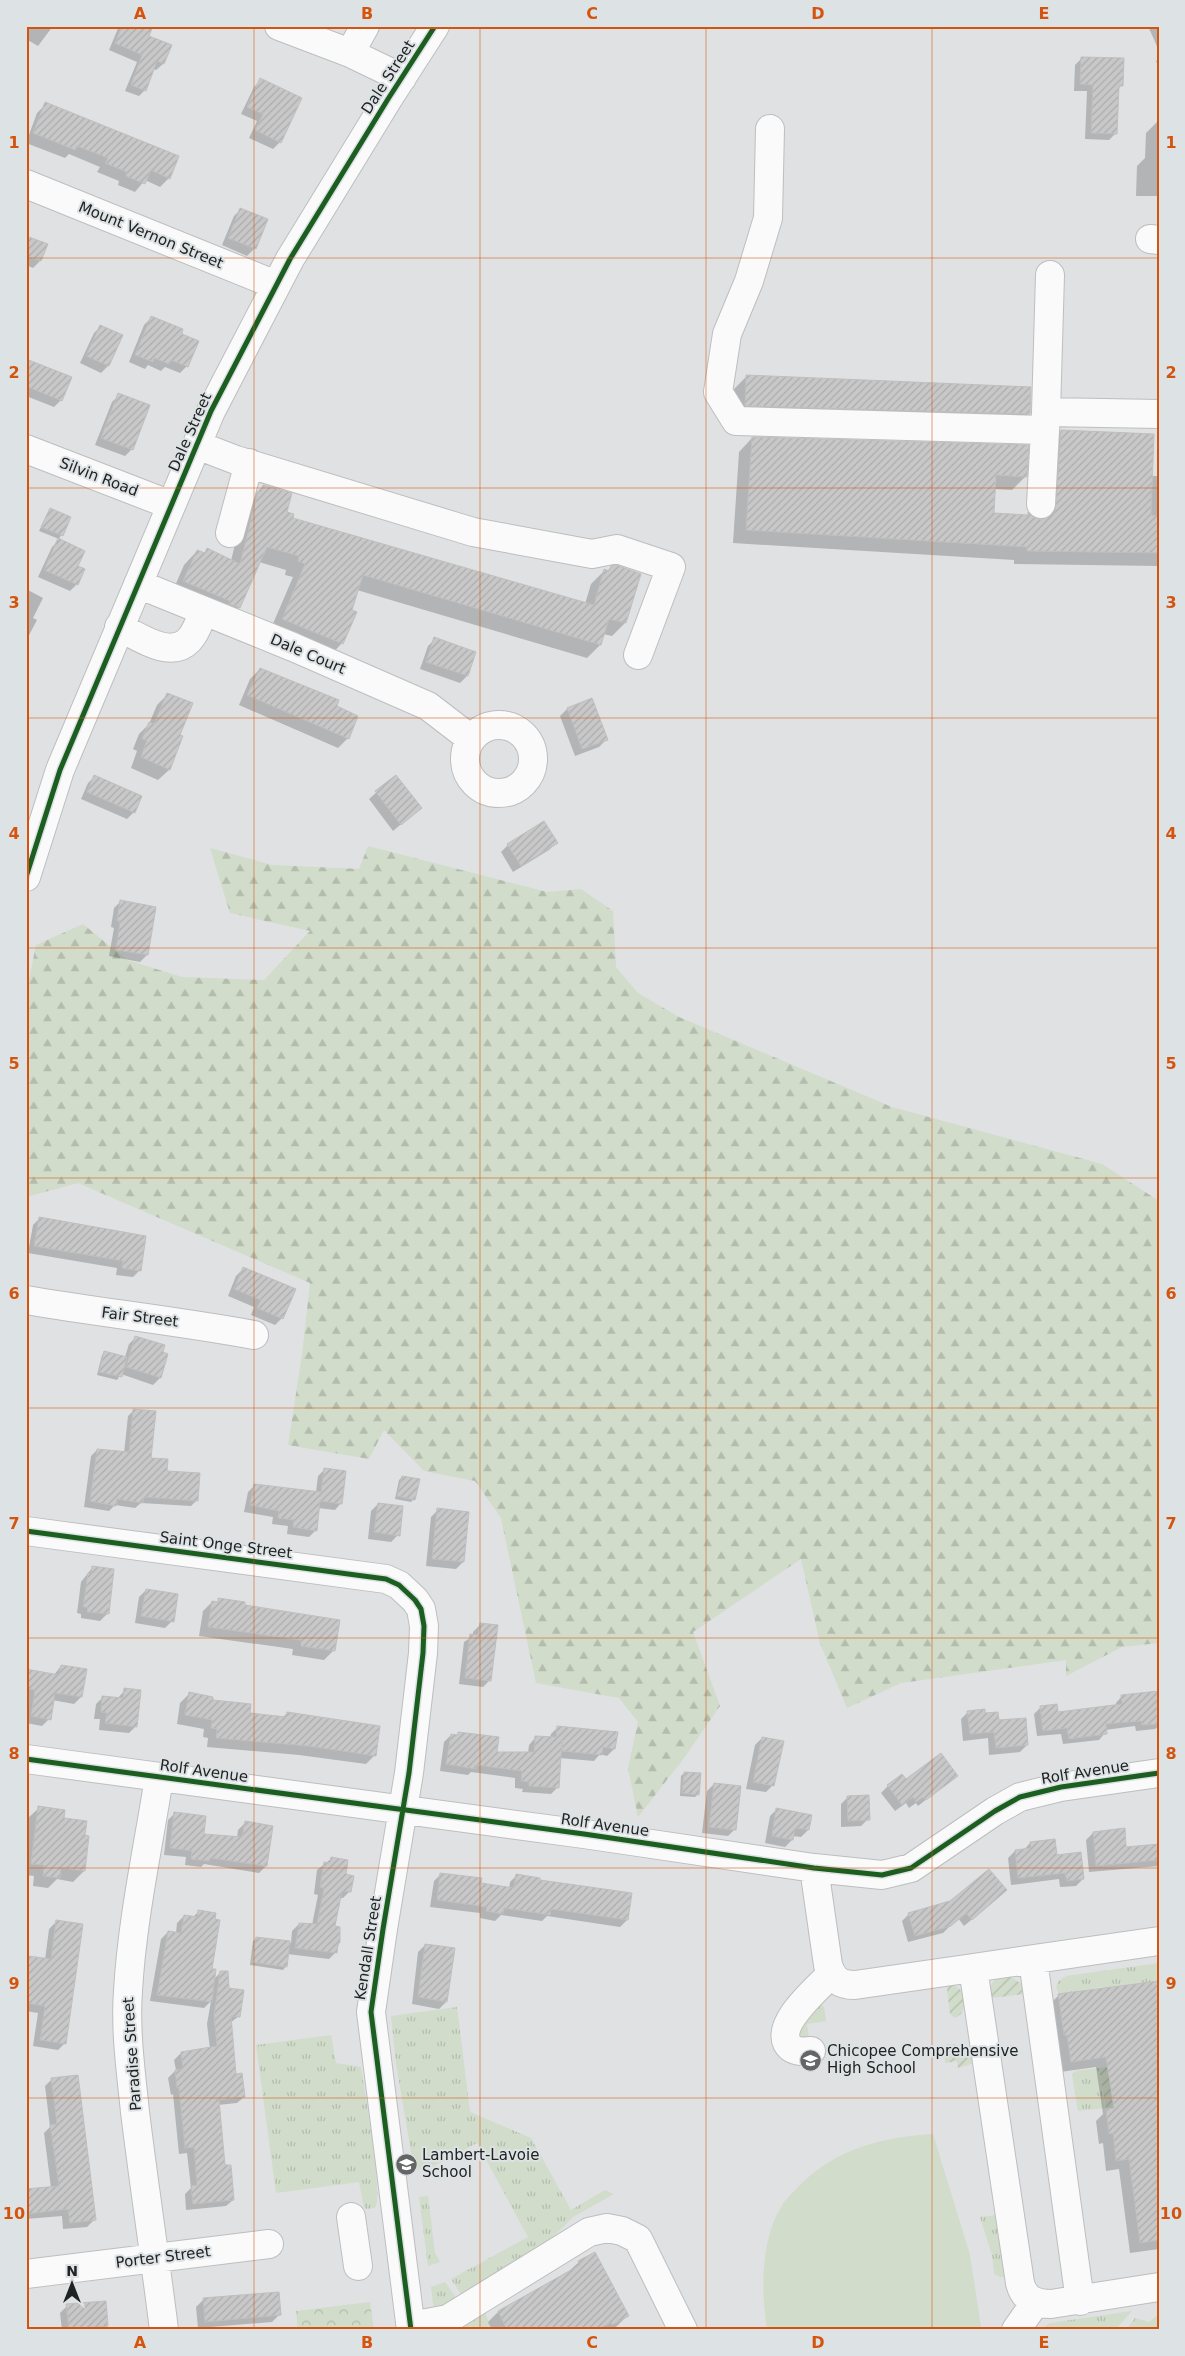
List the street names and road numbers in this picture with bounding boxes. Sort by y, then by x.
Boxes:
street label: Dale Street [357,37,419,117]
street label: Mount Vernon Street [76,198,226,272]
street label: Dale Street [165,390,215,474]
street label: Silvin Road [57,454,141,500]
street label: Dale Court [268,630,348,678]
street label: Fair Street [101,1303,179,1331]
street label: Saint Onge Street [159,1528,293,1562]
street label: Rolf Avenue [159,1756,249,1786]
street label: Rolf Avenue [1040,1756,1130,1788]
street label: Rolf Avenue [560,1810,650,1840]
street label: Kendall Street [351,1895,385,2001]
street label: Paradise Street [119,1996,145,2111]
street label: Porter Street [115,2242,212,2272]

